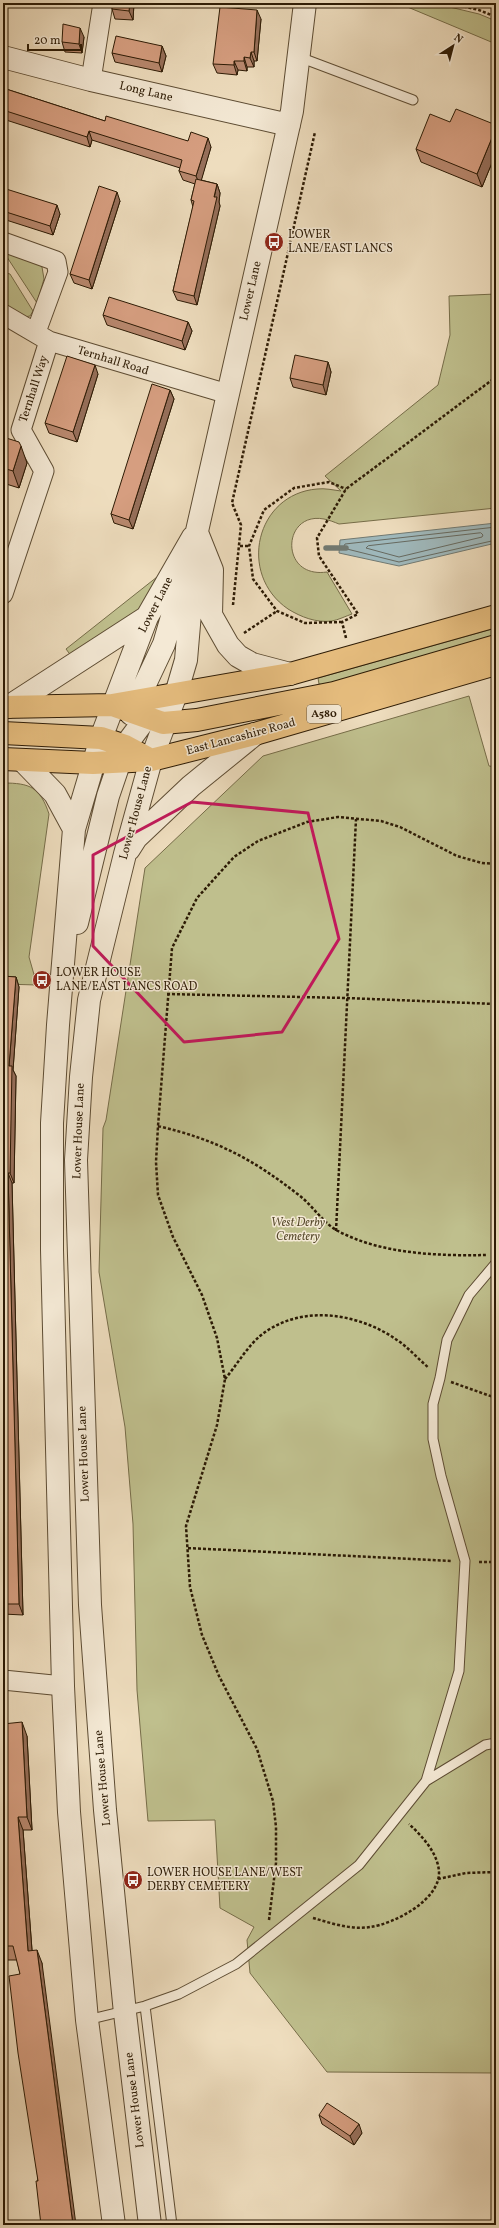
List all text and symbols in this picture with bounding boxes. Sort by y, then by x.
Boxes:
scale bar [28,26,81,52]
north arrow [433,26,473,66]
text: N [450,31,466,48]
text: 20 m [34,33,61,49]
street label: Long Lane [118,78,175,106]
place label: LOWER LANE/EAST LANCS [288,227,393,257]
bus stop icon: LOWER LANE/EAST LANCS [263,231,285,253]
street label: Lower Lane [236,259,266,322]
street label: Ternhall Road [75,343,151,380]
street label: Ternhall Way [16,353,53,425]
street label: Lower Lane [135,574,177,636]
road number: A580 [307,705,341,723]
street label: East Lancashire Road [185,715,298,759]
street label: Lower House Lane [116,764,156,862]
place label: LOWER HOUSE LANE/EAST LANCS ROAD [56,965,198,995]
bus stop icon: LOWER HOUSE LANE/EAST LANCS ROAD [31,969,53,991]
street label: Lower House Lane [69,1082,89,1179]
park label: West Derby Cemetery [271,1215,326,1245]
street label: Lower House Lane [74,1405,94,1502]
street label: Lower House Lane [91,1729,115,1827]
place label: LOWER HOUSE LANE/WEST DERBY CEMETERY [147,1865,302,1895]
bus stop icon: LOWER HOUSE LANE/WEST DERBY CEMETERY [122,1869,144,1891]
street label: Lower House Lane [121,2051,149,2149]

